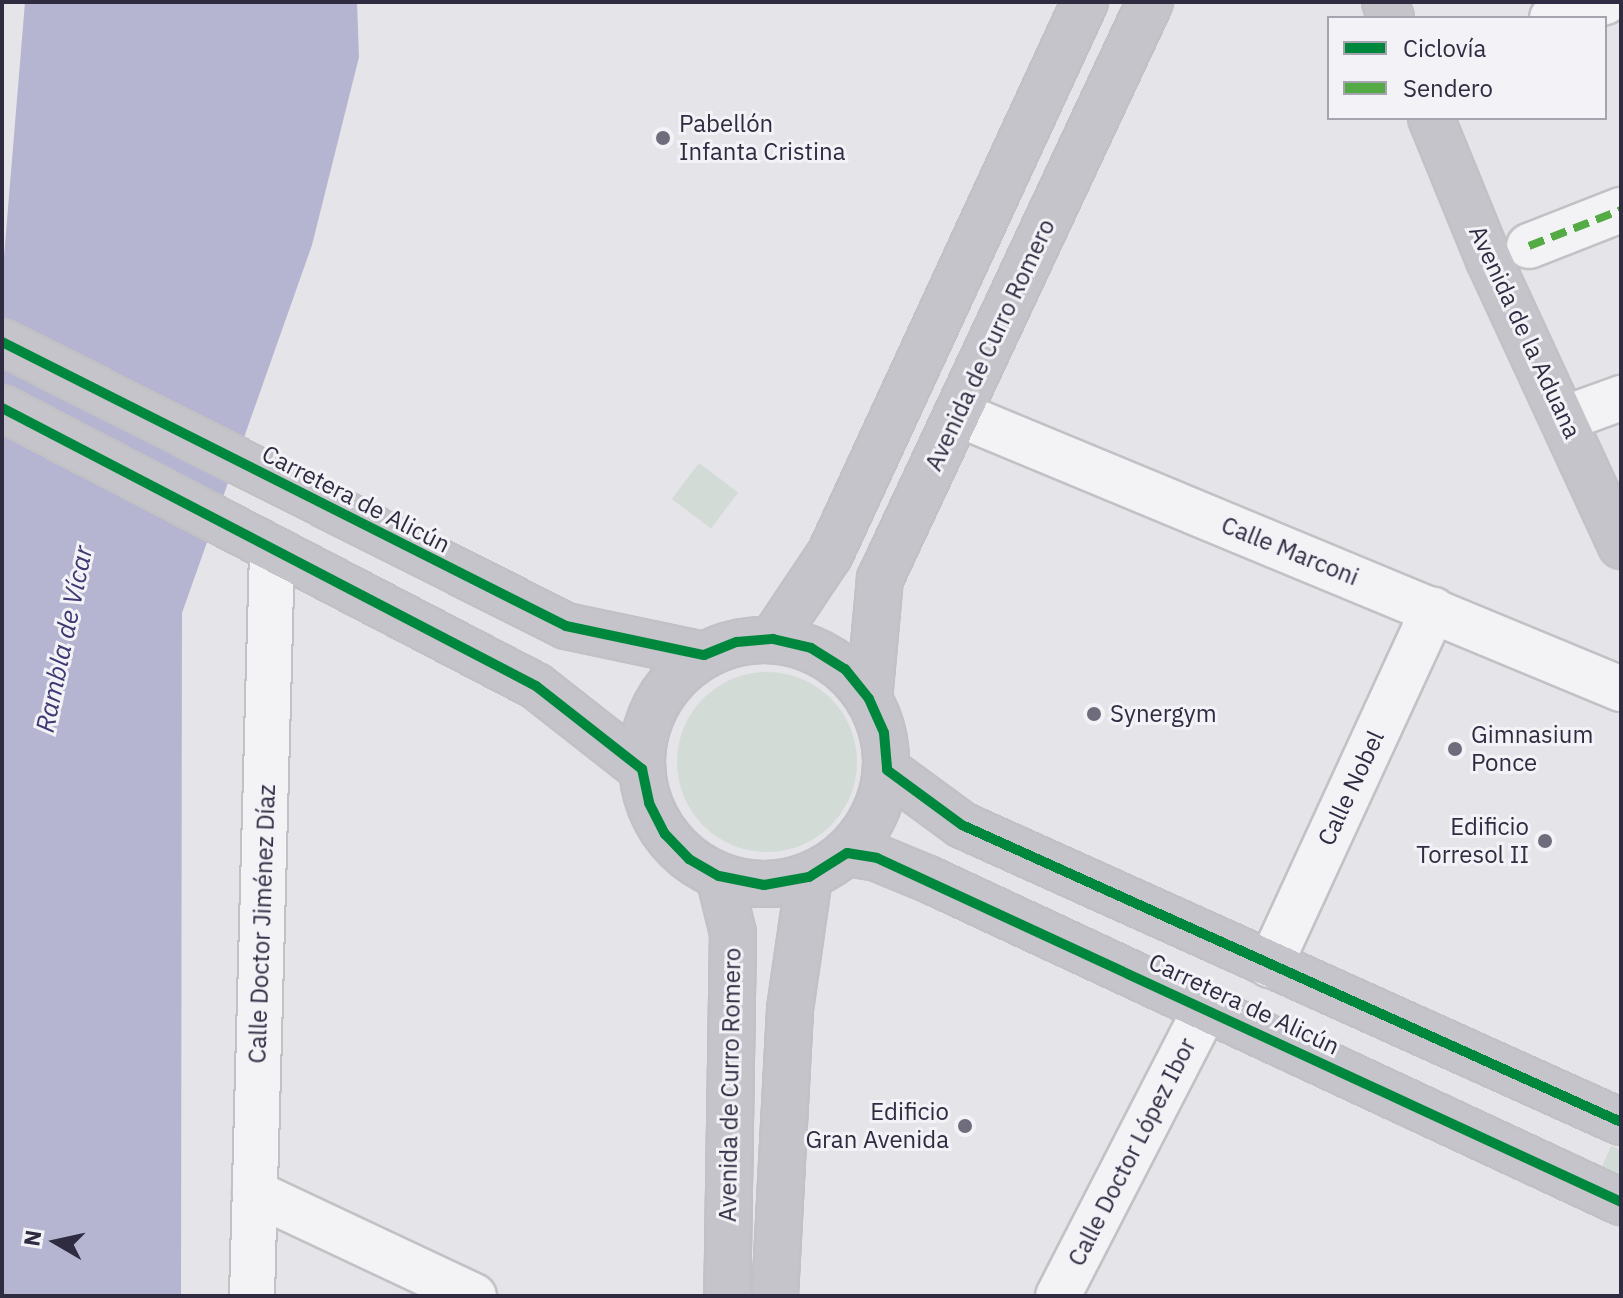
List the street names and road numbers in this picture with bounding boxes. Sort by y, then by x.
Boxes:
street label: Avenida de Curro Romero [919,215,1061,475]
street label: Avenida de la Aduana [1463,221,1587,443]
street label: Carretera de Alicún [257,439,455,559]
street label: Calle Marconi [1217,510,1363,592]
street label: Calle Nobel [1312,726,1390,850]
street label: Calle Doctor Jiménez Díaz [243,784,281,1064]
street label: Carretera de Alicún [1144,947,1344,1061]
street label: Avenida de Curro Romero [713,948,747,1222]
street label: Calle Doctor López Ibor [1062,1033,1202,1271]

